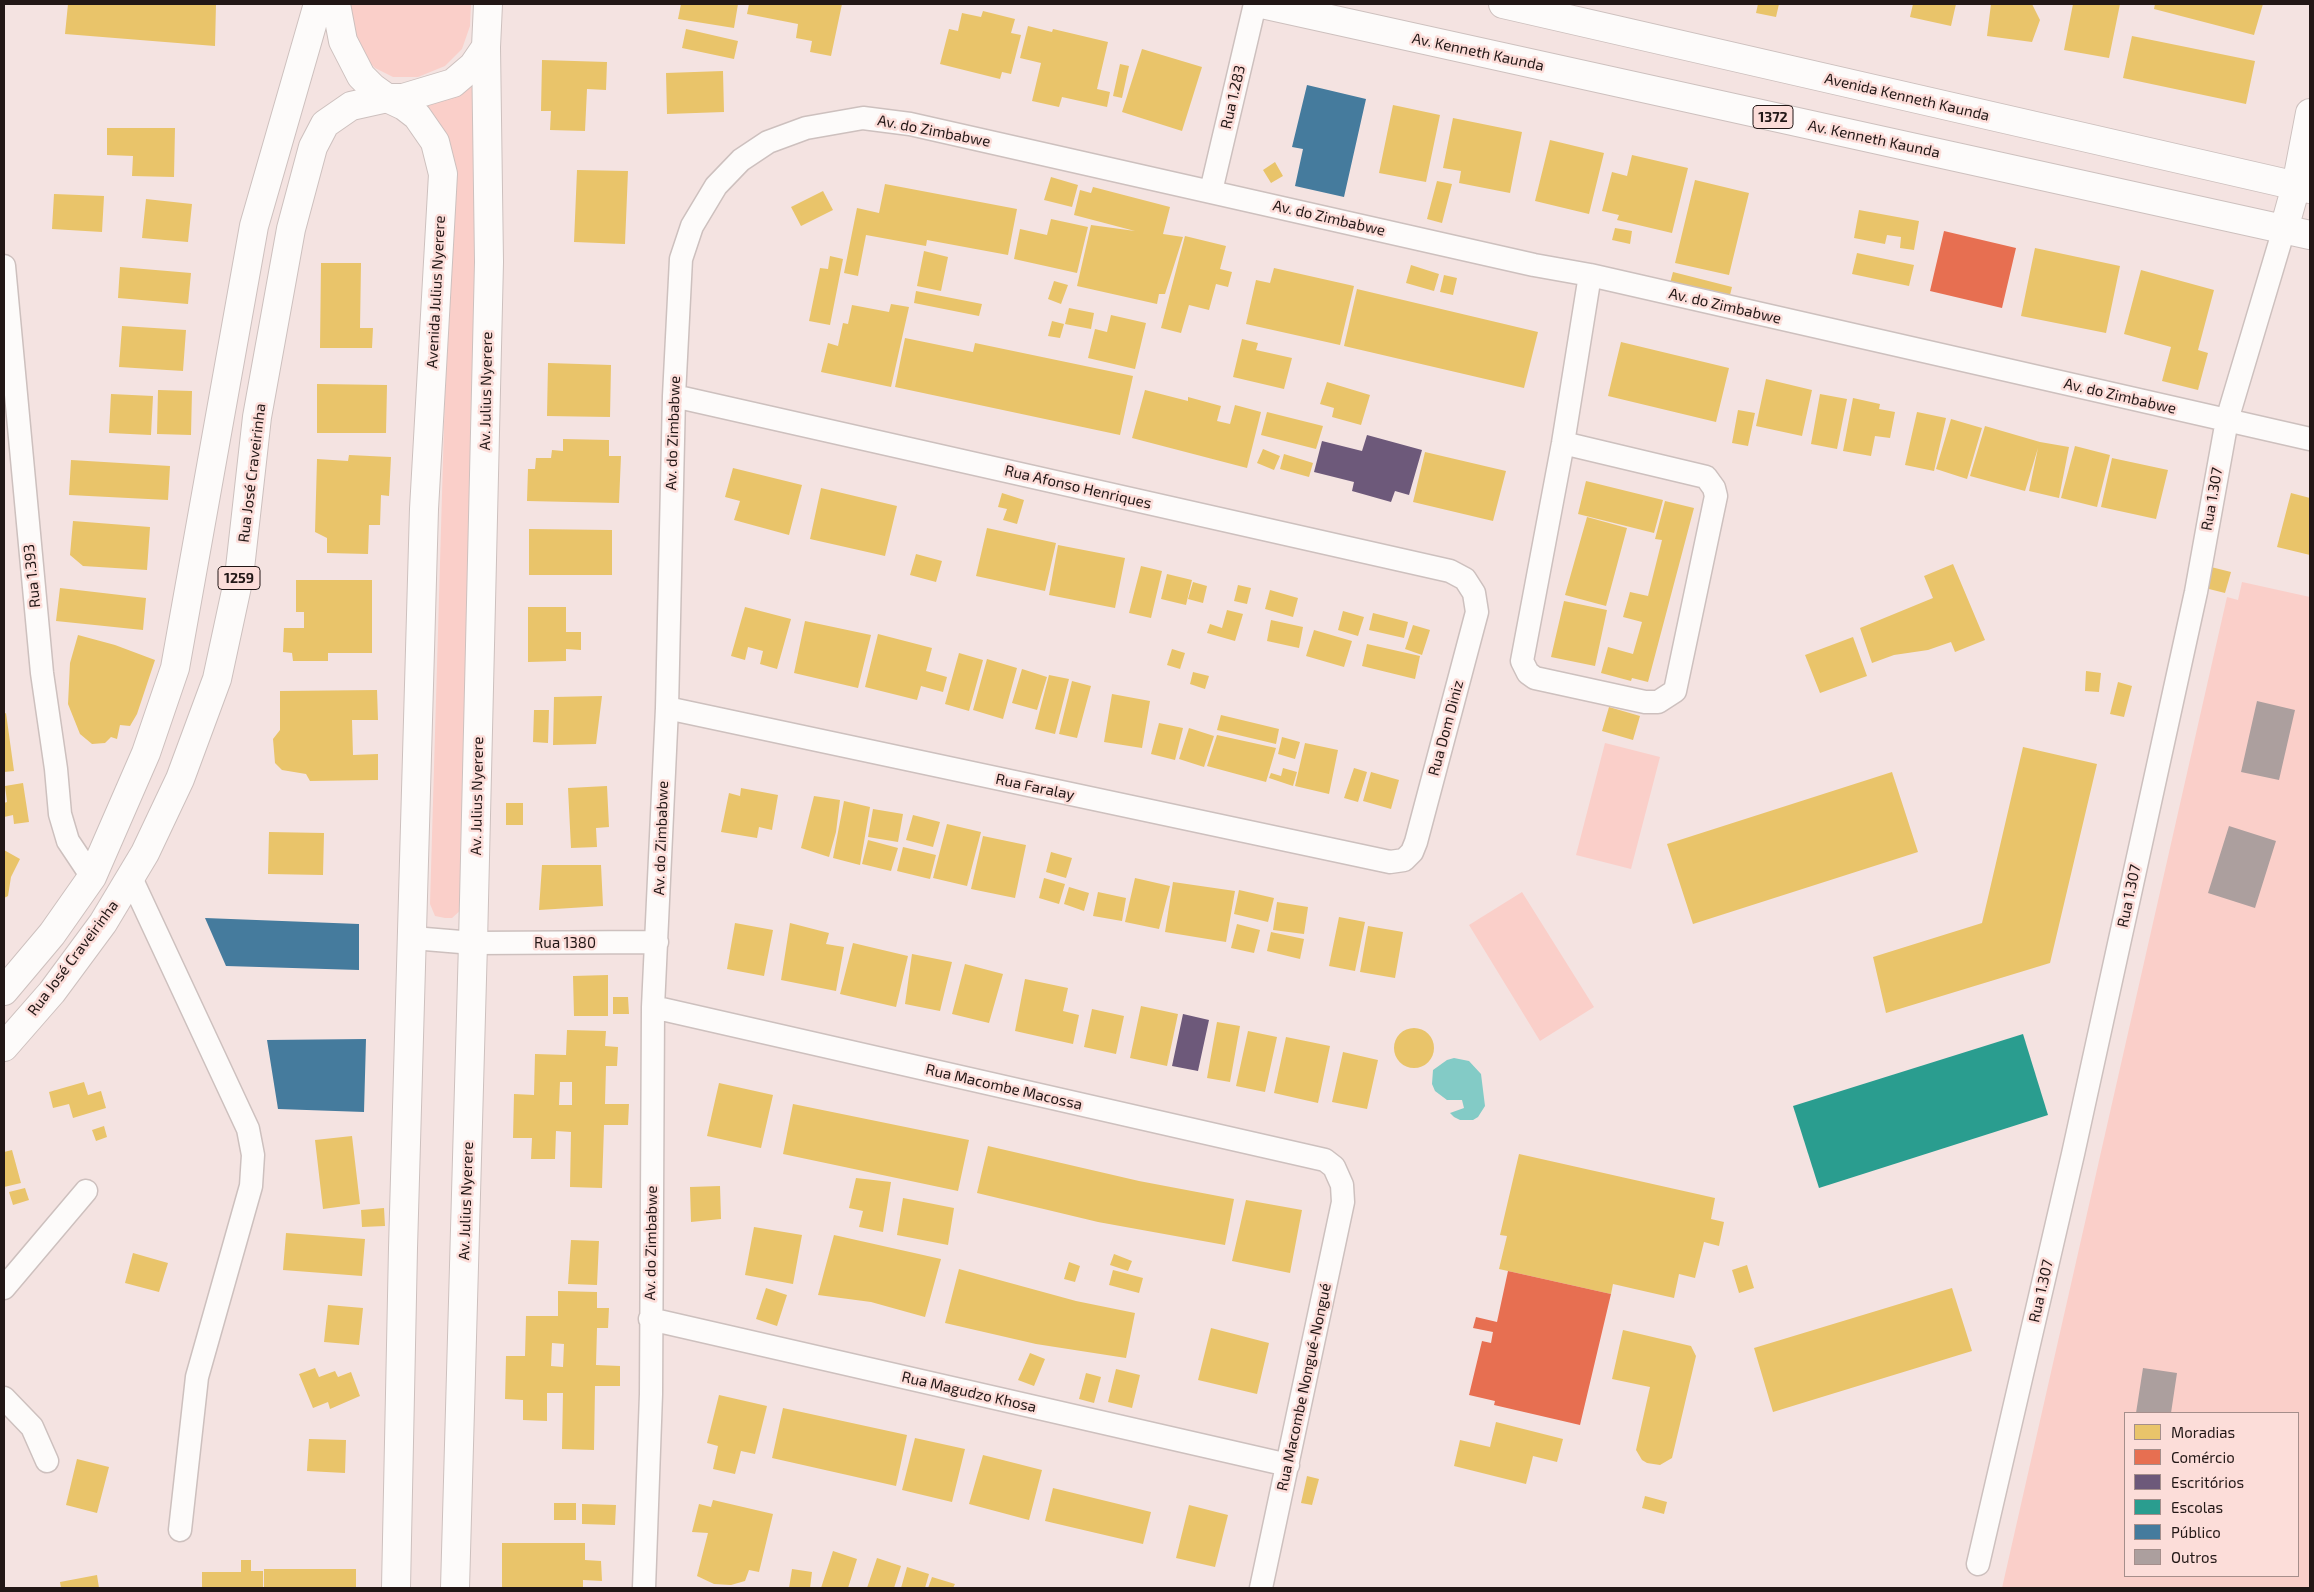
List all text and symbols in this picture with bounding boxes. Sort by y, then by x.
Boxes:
street label: Av. Kenneth Kaunda [1410,29,1546,75]
street label: Rua 1.283 [1217,63,1249,131]
street label: Avenida Kenneth Kaunda [1823,69,1991,125]
road number: 1372 [1753,105,1793,128]
street label: Av. do Zimbabwe [876,111,992,151]
street label: Av. Kenneth Kaunda [1806,116,1942,162]
street label: Av. do Zimbabwe [1271,196,1387,240]
street label: Avenida Julius Nyerere [423,215,449,369]
street label: Av. do Zimbabwe [1667,284,1783,328]
street label: Av. Julius Nyerere [476,331,496,451]
street label: Av. do Zimbabwe [2062,374,2178,418]
street label: Av. do Zimbabwe [662,375,684,491]
street label: Rua José Craveirinha [235,402,269,544]
street label: Rua Afonso Henriques [1003,461,1153,513]
street label: Rua 1.307 [2198,466,2226,532]
street label: Rua 1.393 [20,543,44,609]
road number: 1259 [218,566,260,590]
street label: Rua Dom Diniz [1425,678,1467,778]
street label: Av. Julius Nyerere [467,736,487,856]
street label: Rua Faralay [994,770,1076,804]
street label: Av. do Zimbabwe [650,780,672,896]
street label: Rua 1.307 [2114,863,2144,929]
street label: Rua José Craveirinha [24,897,122,1019]
street label: Rua 1380 [534,934,596,952]
street label: Rua Macombe Macossa [924,1060,1084,1114]
street label: Av. Julius Nyerere [455,1141,477,1261]
street label: Av. do Zimbabwe [641,1185,661,1301]
street label: Rua 1.307 [2025,1258,2057,1324]
street label: Rua Macombe Nongué-Nongué [1273,1281,1335,1493]
street label: Rua Magudzo Khosa [900,1368,1038,1416]
legend [2124,1412,2299,1577]
text: Moradias [2171,1423,2235,1441]
text: Comércio [2171,1448,2235,1466]
text: Escritórios [2171,1473,2244,1491]
text: Escolas [2171,1498,2223,1516]
text: Público [2171,1523,2221,1541]
text: Outros [2171,1548,2217,1566]

